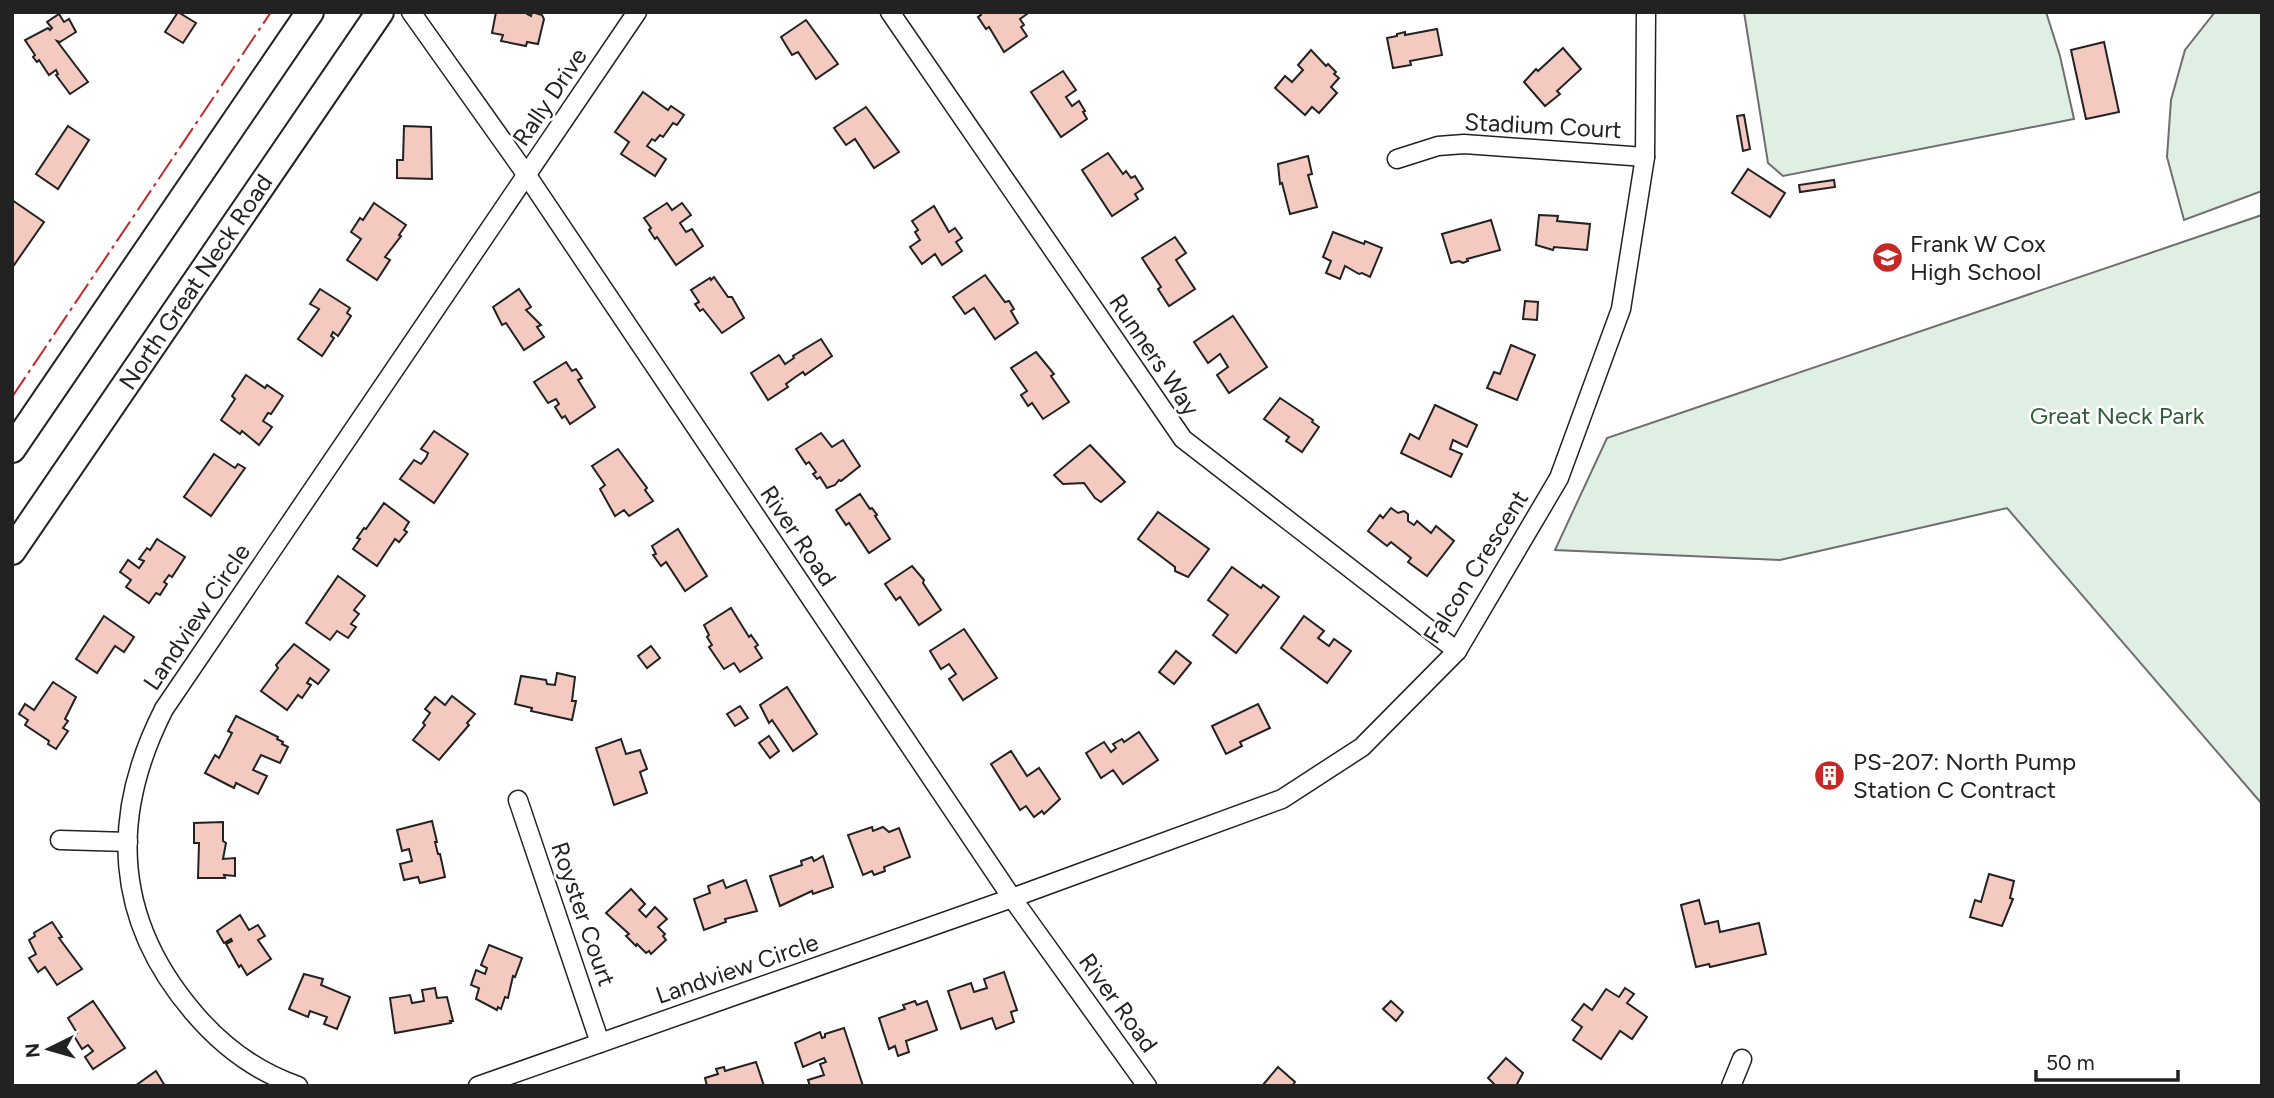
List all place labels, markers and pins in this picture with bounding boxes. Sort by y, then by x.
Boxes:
place label: Frank W Cox High School [1910,229,2046,286]
school or university icon: Frank W Cox High School [1870,241,1904,275]
place label: PS-207: North Pump Station C Contract [1853,747,2076,804]
building icon: PS-207: North Pump Station C Contract [1813,759,1847,793]

